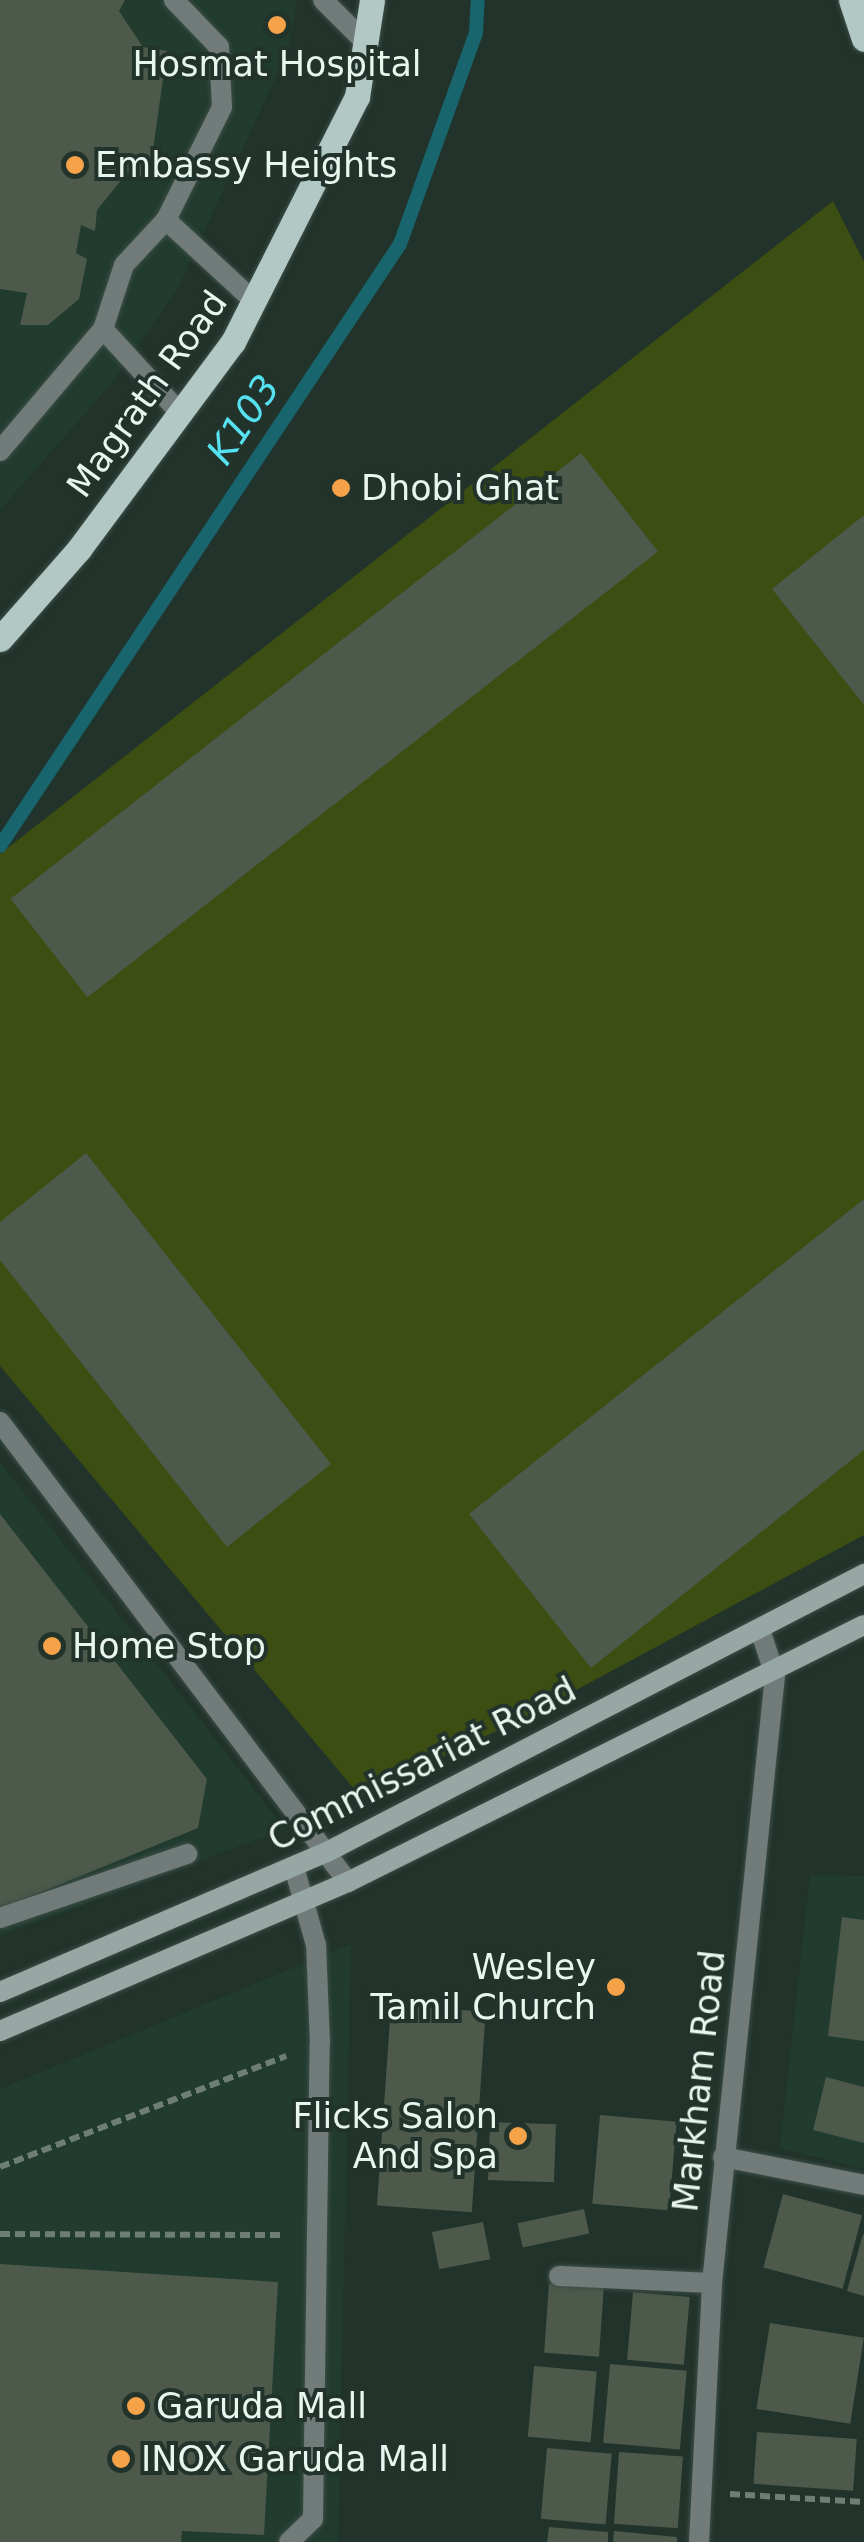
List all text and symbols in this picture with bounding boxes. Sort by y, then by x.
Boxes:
marker: Hosmat Hospital [264,12,290,38]
place label: Hosmat Hospital [132,43,422,85]
place label: Embassy Heights [95,144,397,186]
marker: Embassy Heights [64,154,86,176]
street label: Magrath Road [58,283,236,505]
water label: K103 [198,367,290,473]
place label: Dhobi Ghat [361,467,559,509]
marker: Dhobi Ghat [330,477,352,499]
place label: Home Stop [72,1625,266,1667]
marker: Home Stop [41,1635,63,1657]
street label: Commissariat Road [261,1668,583,1860]
place label: Wesley Tamil Church [370,1946,596,2028]
street label: Markham Road [664,1948,734,2214]
marker: Wesley Tamil Church [605,1976,627,1998]
place label: Flicks Salon And Spa [293,2095,498,2177]
marker: Flicks Salon And Spa [507,2125,529,2147]
place label: Garuda Mall [156,2385,367,2427]
marker: Garuda Mall [125,2395,147,2417]
place label: INOX Garuda Mall [141,2438,449,2480]
marker: INOX Garuda Mall [110,2448,132,2470]

